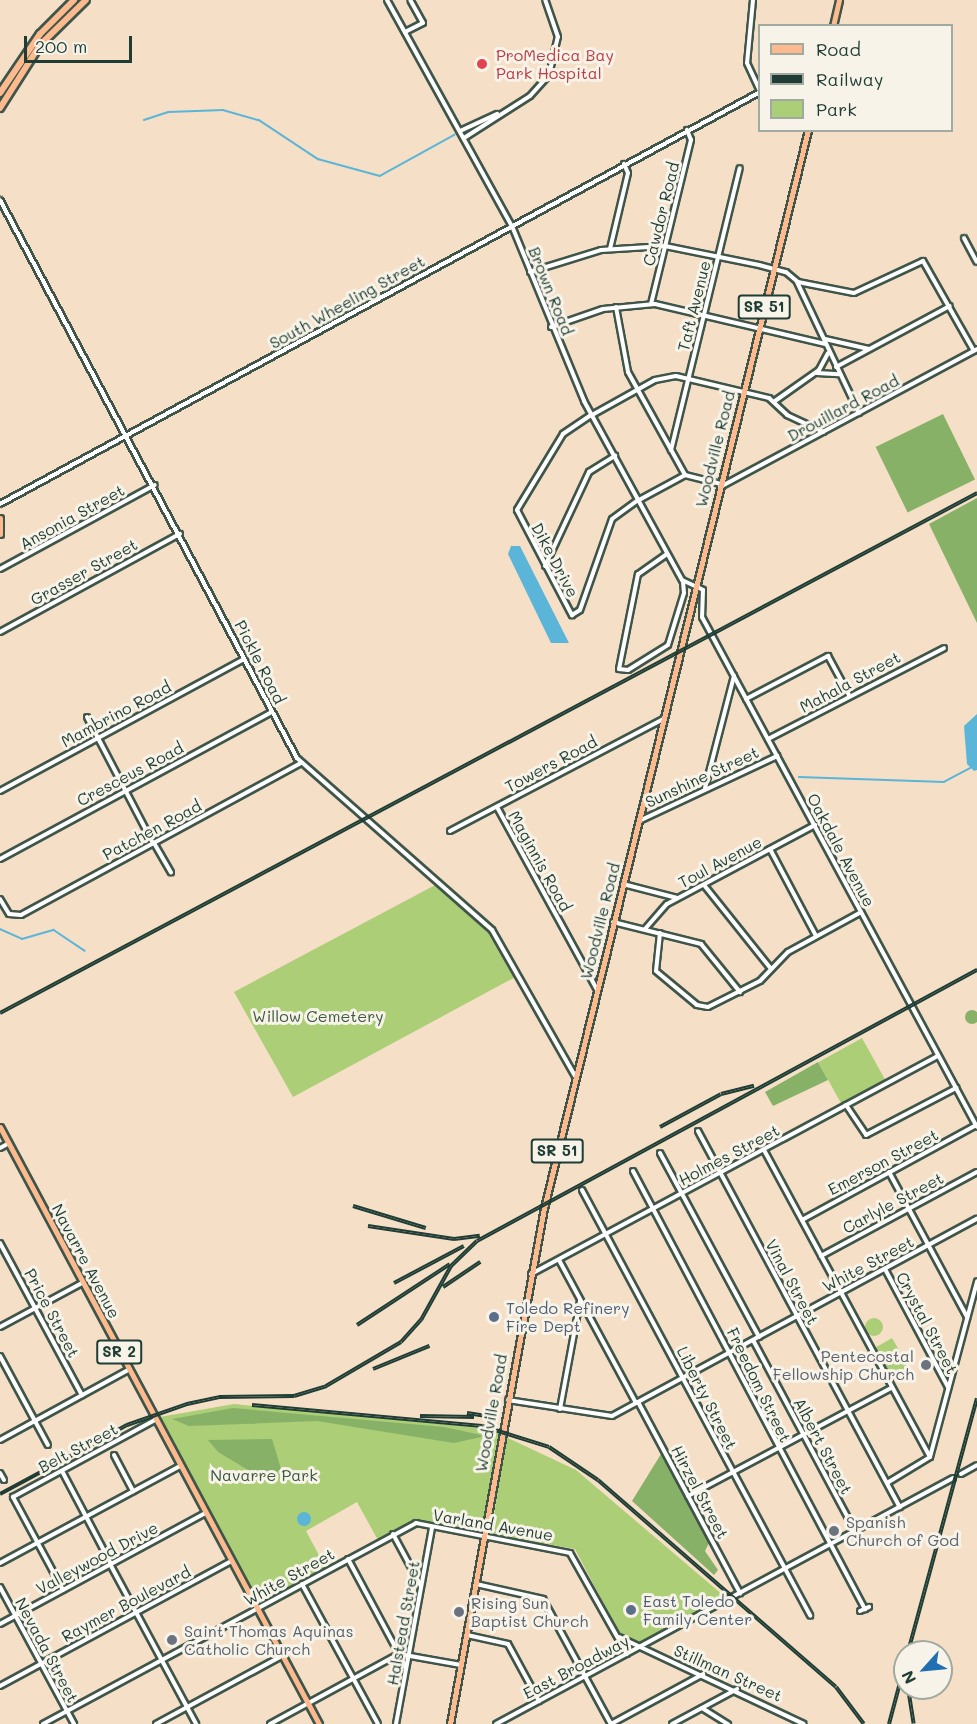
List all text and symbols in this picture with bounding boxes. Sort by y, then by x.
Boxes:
scale bar [27,24,135,62]
legend [758,24,953,132]
text: 200 m [35,34,87,58]
text: Road [816,37,861,61]
place label: ProMedica Bay Park Hospital [496,45,614,83]
marker: ProMedica Bay Park Hospital [473,55,491,73]
text: Railway [816,67,883,91]
text: Park [816,97,857,121]
street label: Cawdor Road [639,160,683,268]
street label: Brown Road [525,244,577,338]
street label: South Wheeling Street [266,251,428,353]
street label: Taft Avenue [673,259,715,353]
road number: SR 51 [737,295,791,319]
street label: Drouillard Road [784,371,902,445]
street label: Woodville Road [691,389,739,509]
street label: Ansonia Street [16,480,128,554]
street label: Dike Drive [527,519,583,601]
street label: Grasser Street [27,535,141,609]
street label: Pickle Road [231,617,289,707]
street label: Mahala Street [796,647,904,717]
street label: Mambrino Road [58,677,174,751]
street label: Towers Road [502,732,600,796]
street label: Cresceus Road [73,738,187,810]
street label: Sunshine Street [642,742,762,812]
street label: Oakdale Avenue [803,790,879,910]
street label: Patchen Road [99,796,205,864]
street label: Maginnis Road [504,807,576,915]
street label: Toul Avenue [675,832,765,892]
street label: Woodville Road [576,861,624,981]
park label: Willow Cemetery [252,1006,384,1026]
street label: Holmes Street [675,1120,783,1190]
street label: Emerson Street [825,1125,941,1199]
road number: SR 51 [530,1139,584,1163]
street label: Carlyle Street [839,1168,947,1238]
street label: Navarre Avenue [48,1201,124,1321]
street label: White Street [819,1232,917,1296]
street label: Vinal Street [761,1236,823,1328]
street label: Price Street [21,1265,83,1361]
street label: Crystal Street [892,1269,962,1377]
place label: Toledo Refinery Fire Dept [506,1298,630,1336]
marker: Toledo Refinery Fire Dept [487,1310,501,1324]
street label: Freedom Street [723,1325,795,1445]
road number: SR 2 [95,1340,143,1364]
street label: Liberty Street [673,1343,741,1453]
place label: Pentecostal Fellowship Church [773,1346,914,1384]
street label: Woodville Road [471,1353,511,1473]
marker: Pentecostal Fellowship Church [919,1358,933,1372]
street label: Albert Street [790,1395,856,1497]
street label: Belt Street [35,1419,121,1477]
street label: Hirzel Street [667,1442,733,1542]
park label: Navarre Park [210,1465,318,1485]
street label: Varland Avenue [431,1505,555,1545]
place label: Spanish Church of God [846,1512,959,1550]
street label: Valleywood Drive [33,1518,161,1598]
marker: Spanish Church of God [827,1524,841,1538]
street label: White Street [240,1544,338,1610]
street label: Halstead Street [383,1559,423,1687]
street label: Raymer Boulevard [58,1562,194,1646]
place label: East Toledo Family Center [643,1591,752,1629]
place label: Rising Sun Baptist Church [471,1593,588,1631]
street label: Nevada Street [11,1594,83,1706]
marker: East Toledo Family Center [624,1603,638,1617]
marker: Rising Sun Baptist Church [452,1605,466,1619]
place label: Saint Thomas Aquinas Catholic Church [184,1621,354,1659]
street label: East Broadway [520,1631,632,1703]
marker: Saint Thomas Aquinas Catholic Church [165,1633,179,1647]
north arrow [893,1640,953,1700]
street label: Stillman Street [671,1641,785,1705]
text: N [896,1667,920,1688]

